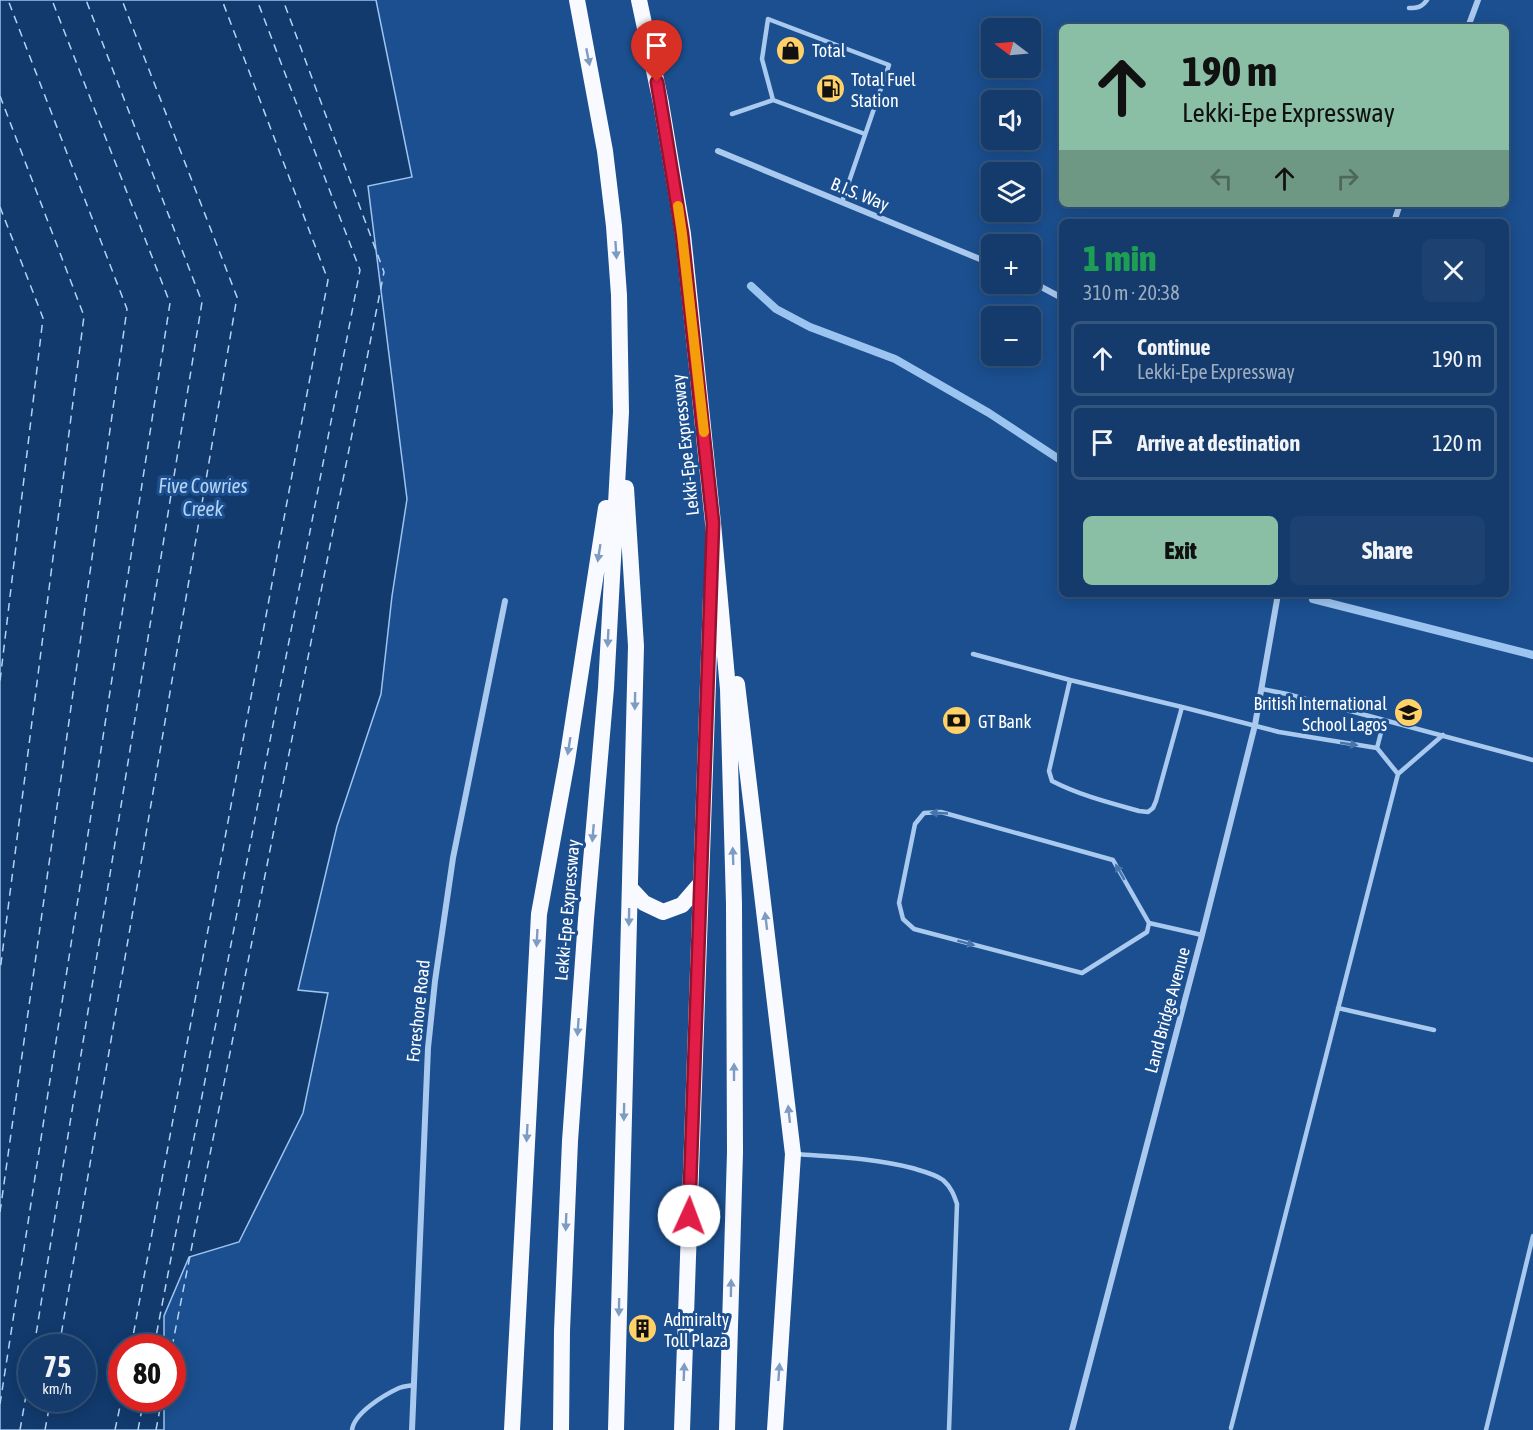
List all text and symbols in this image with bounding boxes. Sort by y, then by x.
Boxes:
north arrow [981,18,1041,78]
map controls [981,18,1041,366]
pin [631,20,682,82]
icon: arrive [640,29,673,62]
shop icon: Total [775,34,807,66]
place label: Total [812,40,846,61]
text: 190 m [1182,47,1277,95]
one-way arrow [584,48,593,67]
icon: ahead [1083,48,1161,126]
place label: Total Fuel Station [851,69,916,111]
fuel station icon: Total Fuel Station [814,73,846,105]
button: sound [981,90,1041,150]
text: Lekki-Epe Expressway [1182,97,1395,128]
button: layers [981,162,1041,222]
icon: left [1205,162,1238,195]
icon: ahead [1268,162,1301,195]
icon: right [1331,162,1364,195]
street label: B.I.S. Way [828,173,892,215]
button: + [981,234,1041,294]
text: 1 min [1083,237,1157,279]
button: close [1422,239,1485,302]
one-way arrow [611,241,621,260]
text: 310 m · 20:38 [1083,281,1180,304]
button: − [981,306,1041,366]
text: Continue [1137,334,1211,360]
icon: ahead [1086,342,1119,375]
text: 190 m [1432,346,1482,372]
text: Lekki-Epe Expressway [1137,360,1295,383]
street label: Lekki-Epe Expressway [667,373,703,517]
icon: arrive [1086,426,1119,459]
text: Arrive at destination [1137,430,1300,456]
text: 120 m [1432,430,1482,456]
water label: Five Cowries Creek [158,474,248,520]
button: Exit [1083,516,1278,585]
button: Share [1290,516,1485,585]
one-way arrow [595,544,604,563]
one-way arrow [604,629,613,648]
one-way arrow [630,692,640,711]
place label: British International School Lagos [1254,693,1387,735]
school or university icon: British International School Lagos [1392,697,1424,729]
bank icon: GT Bank [941,705,973,737]
place label: GT Bank [978,711,1032,732]
one-way arrow [565,736,574,755]
one-way arrow [1339,739,1358,748]
one-way arrow [929,809,948,818]
one-way arrow [588,823,598,842]
street label: Lekki-Epe Expressway [550,838,584,982]
one-way arrow [728,846,737,865]
one-way arrow [1115,864,1126,880]
one-way arrow [625,908,634,927]
one-way arrow [761,911,770,930]
one-way arrow [533,928,542,947]
one-way arrow [957,938,975,948]
street label: Land Bridge Avenue [1140,945,1194,1075]
street label: Foreshore Road [402,959,434,1063]
one-way arrow [573,1018,583,1037]
one-way arrow [729,1062,739,1081]
one-way arrow [620,1103,629,1122]
one-way arrow [784,1105,793,1124]
one-way arrow [523,1123,532,1142]
position arrow [657,1184,721,1248]
one-way arrow [562,1212,571,1231]
one-way arrow [726,1278,736,1297]
one-way arrow [615,1298,624,1317]
place label: Admiralty Toll Plaza [664,1309,729,1351]
building icon: Admiralty Toll Plaza [627,1313,659,1345]
speed limit sign: 80 [108,1334,186,1412]
text: 75 [43,1349,71,1383]
one-way arrow [679,1362,689,1381]
one-way arrow [774,1362,783,1381]
text: km/h [42,1380,72,1397]

